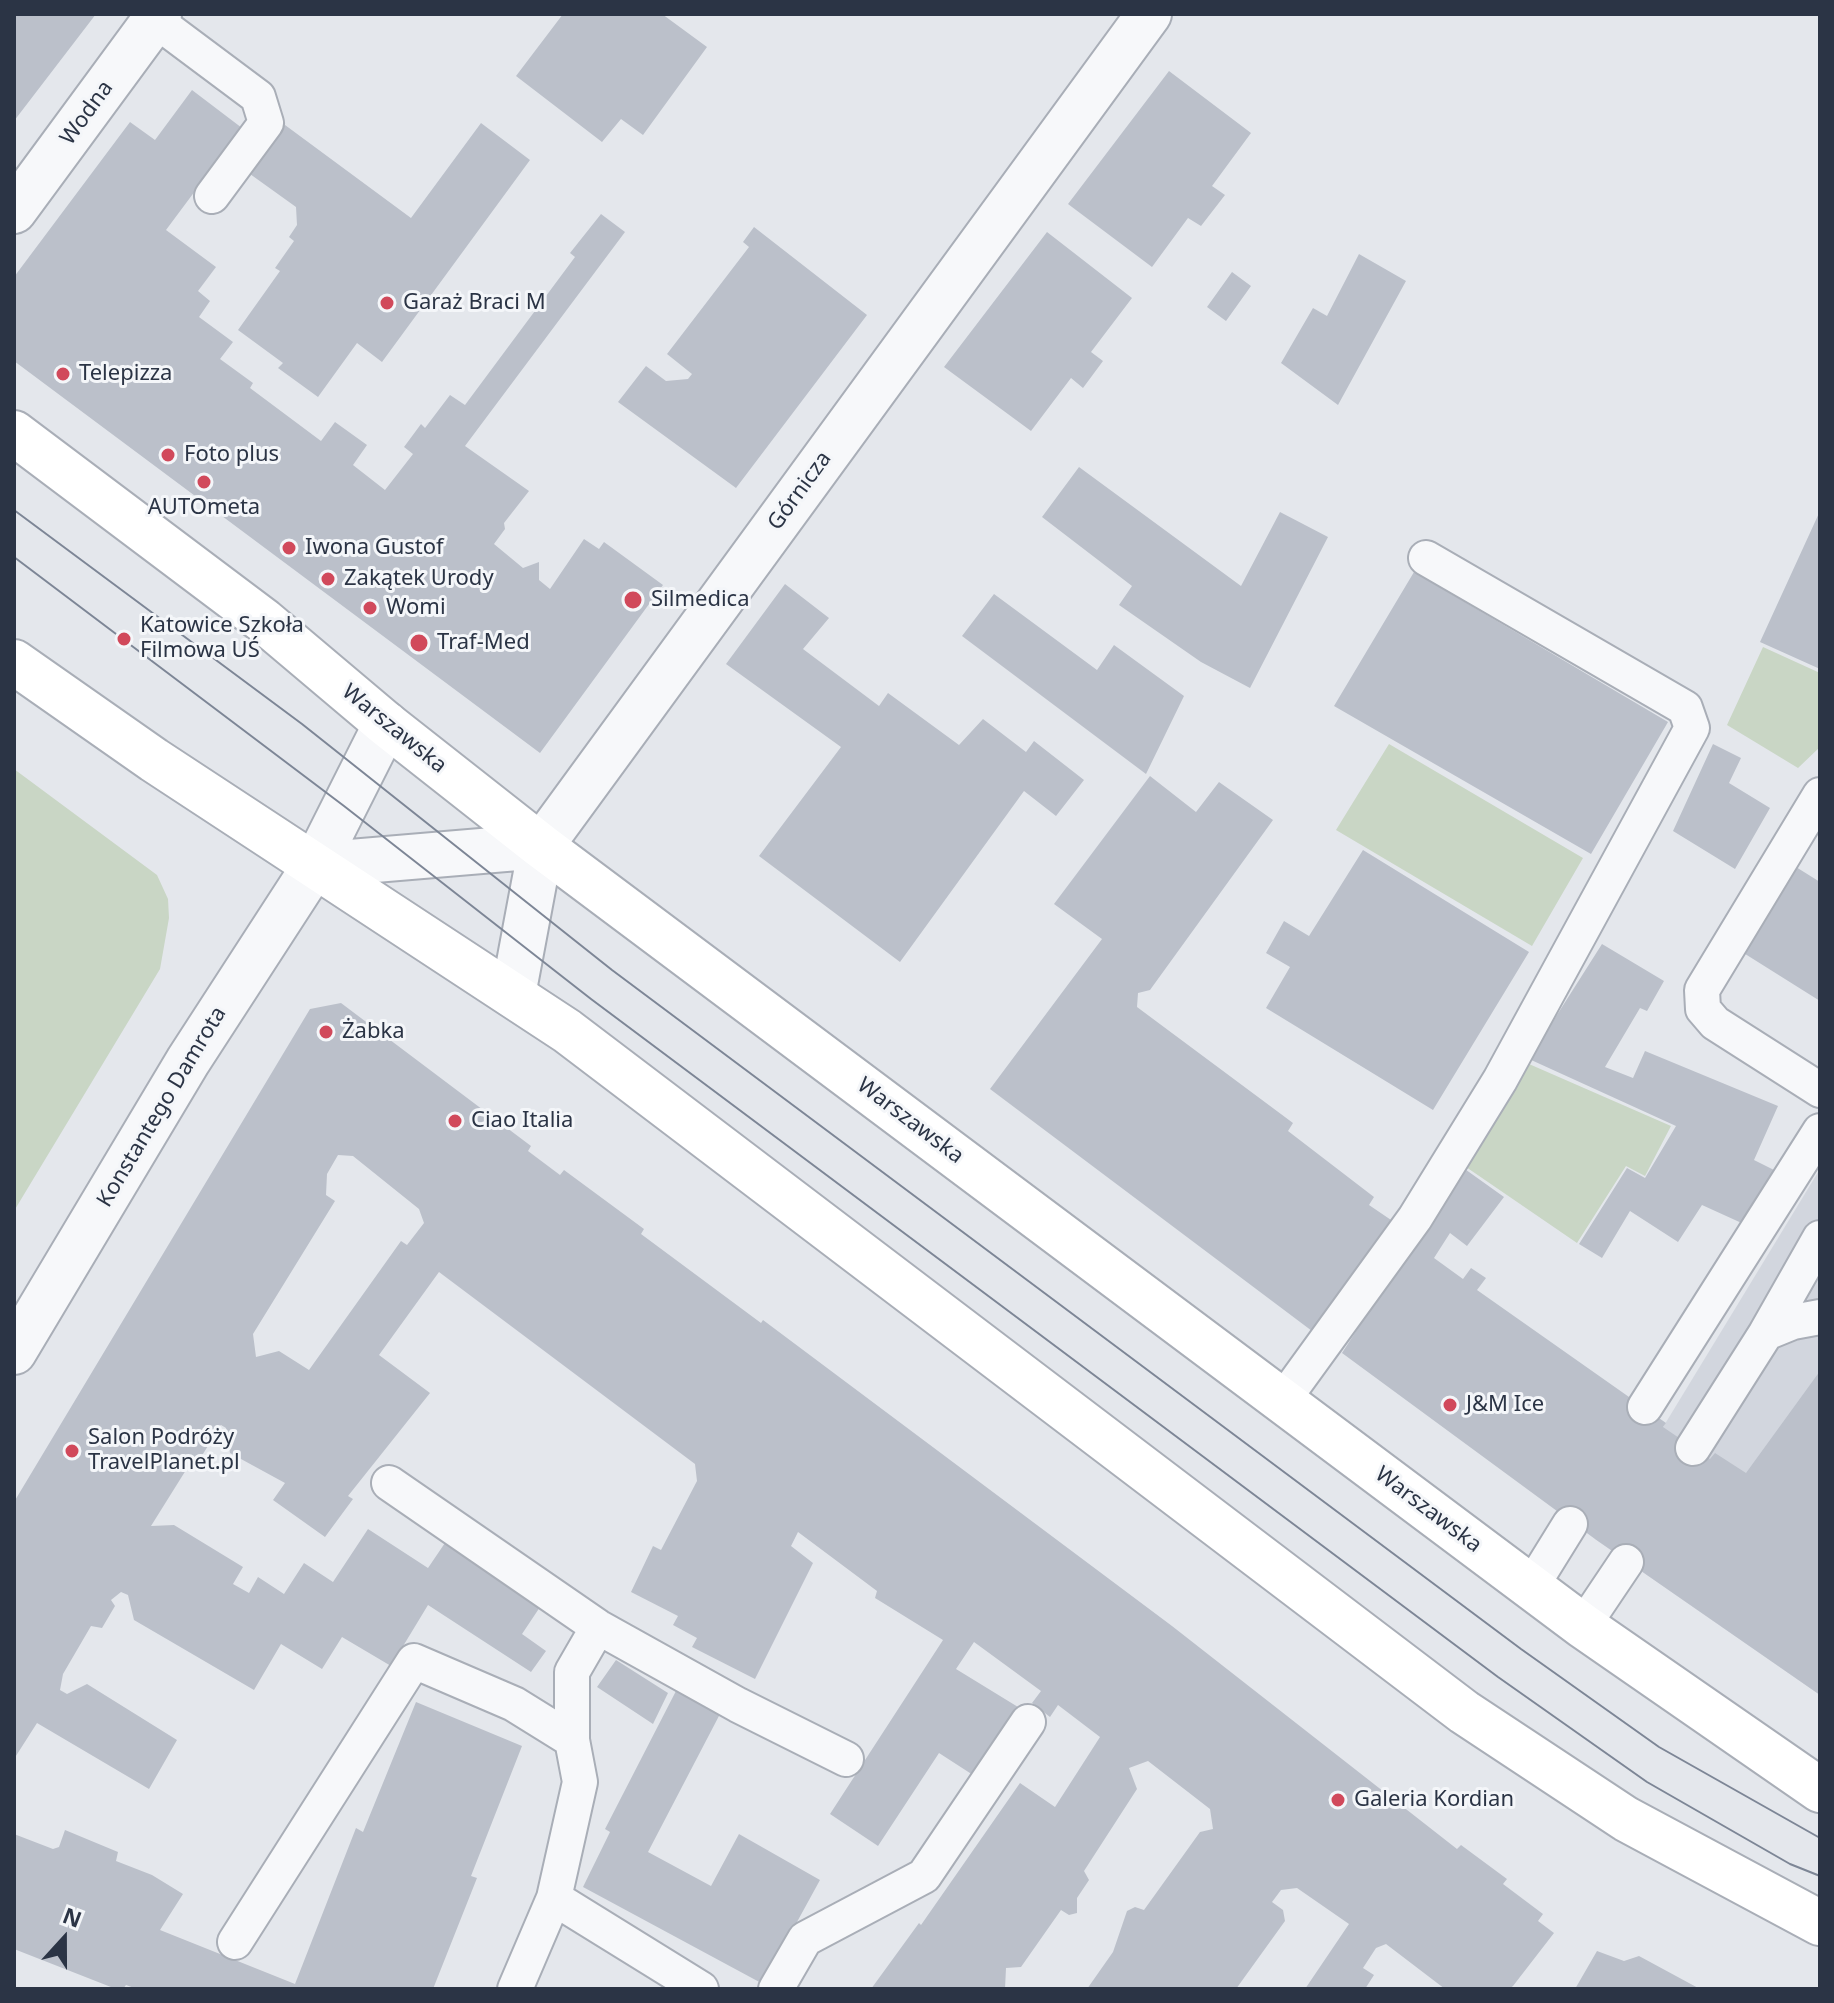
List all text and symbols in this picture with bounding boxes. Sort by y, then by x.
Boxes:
street label: Wodna [55,76,119,150]
place label: Garaż Braci M [403,290,546,316]
marker: Garaż Braci M [378,294,396,312]
place label: Telepizza [79,361,172,387]
marker: Telepizza [54,365,72,383]
place label: Foto plus [184,442,279,468]
marker: Foto plus [159,446,177,464]
street label: Górnicza [763,446,837,536]
marker: AUTOmeta [195,473,213,491]
place label: AUTOmeta [148,495,260,521]
place label: Iwona Gustof [305,535,444,561]
marker: Iwona Gustof [280,539,298,557]
place label: Zakątek Urody [344,566,494,592]
marker: Zakątek Urody [319,570,337,588]
place label: Silmedica [651,587,750,613]
marker: Silmedica [622,589,644,611]
place label: Womi [386,595,446,621]
marker: Womi [361,599,379,617]
place label: Katowice Szkoła Filmowa UŚ [140,613,304,664]
marker: Katowice Szkoła Filmowa UŚ [115,630,133,648]
place label: Traf-Med [437,630,530,656]
marker: Traf-Med [408,632,430,654]
street label: Warszawska [337,679,451,779]
street label: Konstantego Damrota [92,1002,232,1212]
place label: Żabka [342,1019,405,1045]
marker: Żabka [317,1023,335,1041]
street label: Warszawska [852,1072,968,1170]
place label: Ciao Italia [471,1108,573,1134]
marker: Ciao Italia [446,1112,464,1130]
place label: J&M Ice [1466,1392,1544,1418]
marker: J&M Ice [1441,1396,1459,1414]
place label: Salon Podróży TravelPlanet.pl [88,1425,240,1476]
marker: Salon Podróży TravelPlanet.pl [63,1442,81,1460]
street label: Warszawska [1370,1461,1486,1559]
place label: Galeria Kordian [1354,1787,1514,1813]
marker: Galeria Kordian [1329,1791,1347,1809]
north arrow [24,1899,104,1979]
text: N [59,1899,86,1934]

